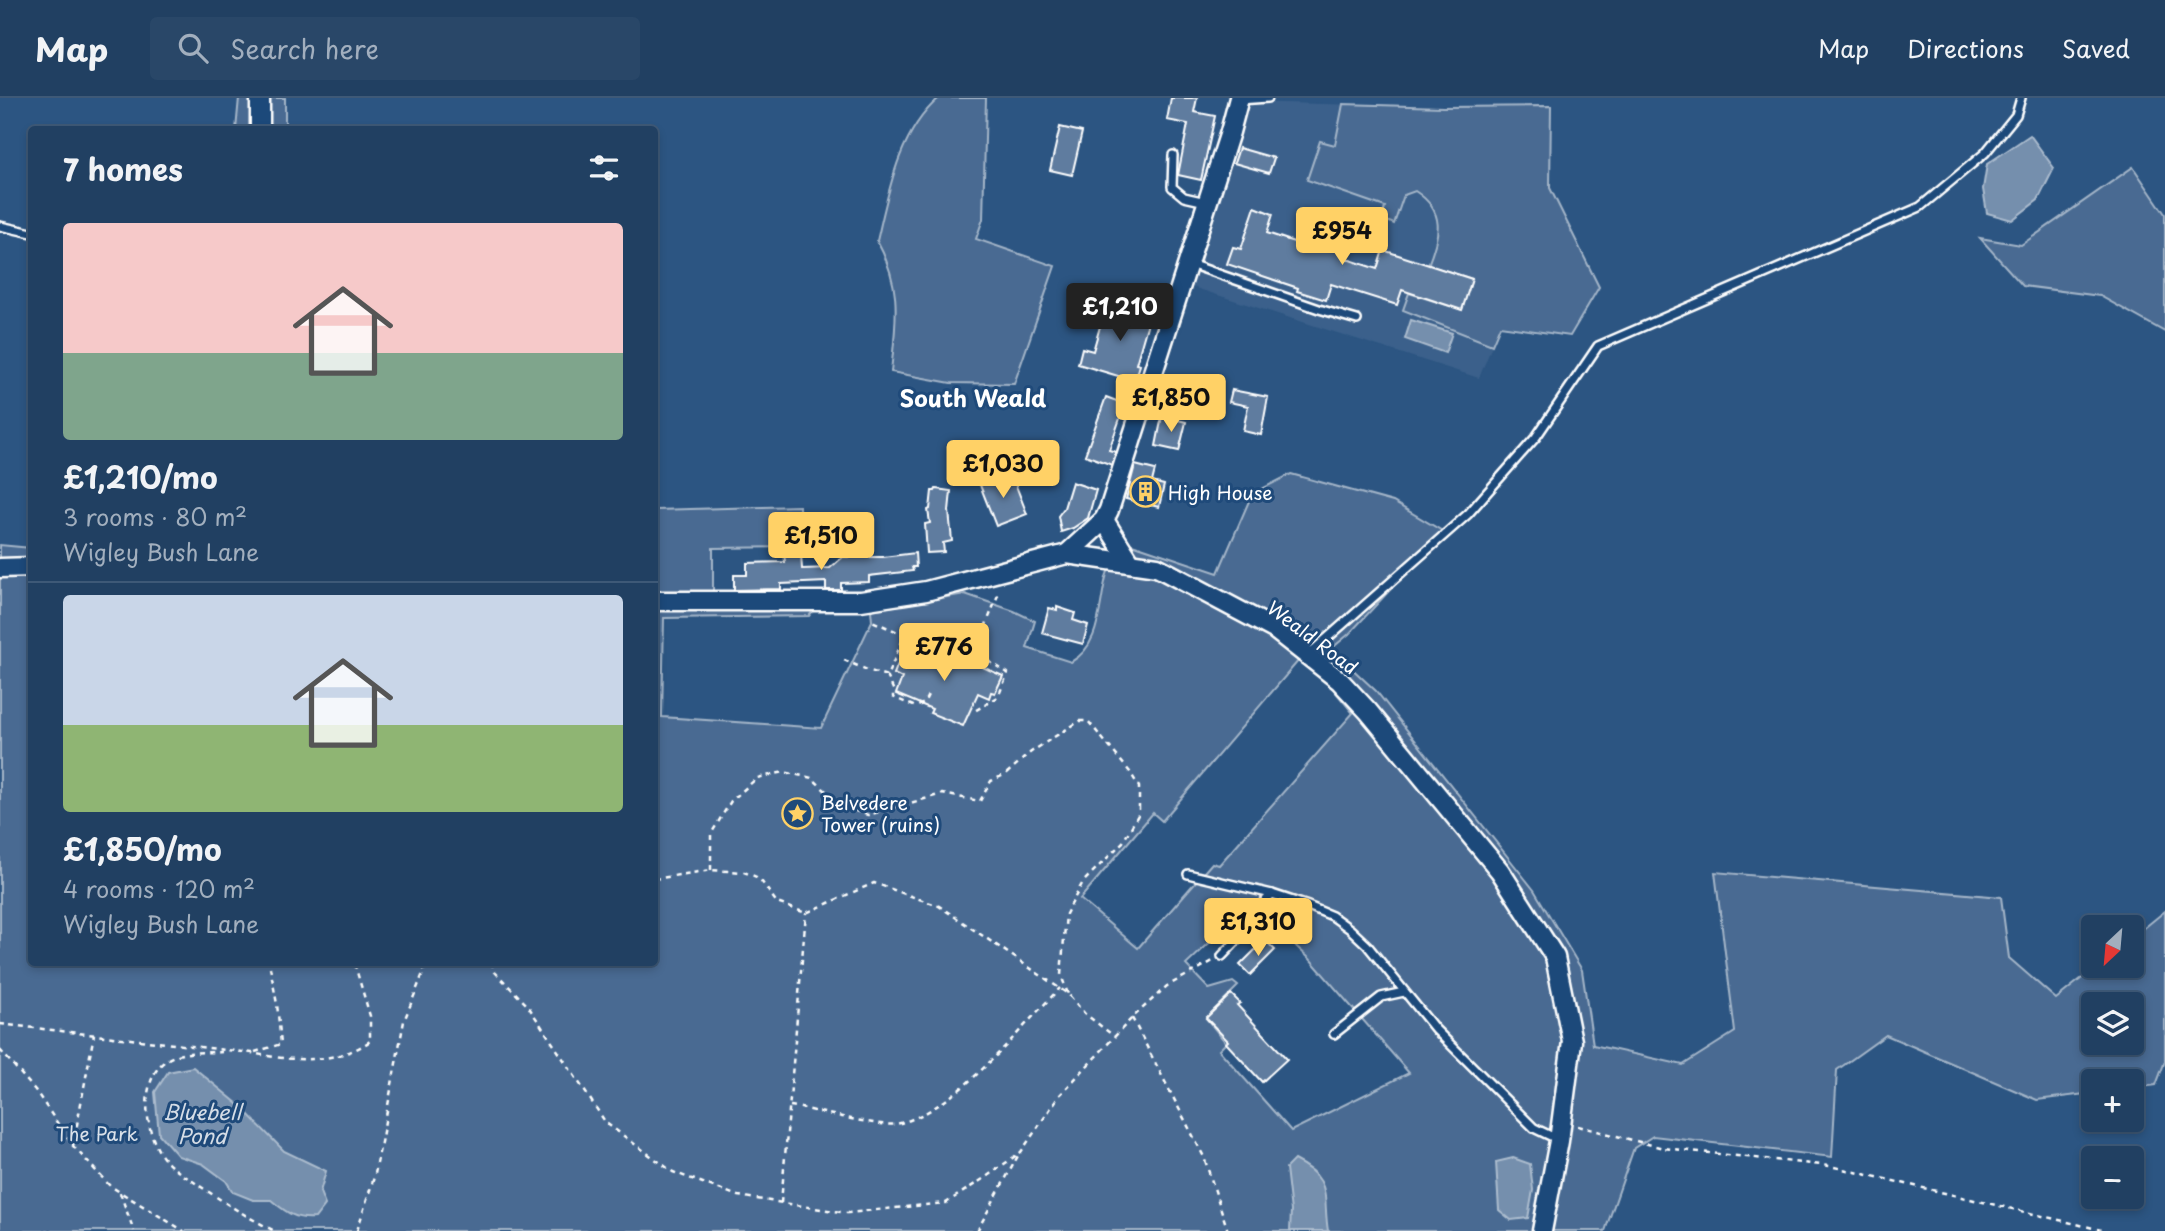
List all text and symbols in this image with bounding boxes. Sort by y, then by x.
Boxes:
search box [150,17,640,80]
text: Map [35,23,108,73]
icon: search [174,29,212,67]
text: Search here [230,29,379,68]
text: Map [1818,30,1869,66]
text: Directions [1907,30,2024,66]
text: Saved [2062,30,2130,66]
text: 7 homes [63,146,183,191]
icon: filters [585,149,623,187]
pin: £954 [1301,208,1383,267]
text: £954 [1312,212,1372,247]
icon: home [280,268,406,394]
pin: £1,210 [1063,284,1177,343]
text: £1,210 [1082,288,1158,323]
pin: £1,850 [1114,374,1228,434]
text: £1,850 [1132,379,1210,414]
district label: South Weald [900,380,1046,415]
pin: £1,030 [946,440,1060,500]
text: £1,030 [963,445,1043,480]
text: £1,210/mo [63,454,218,499]
building icon: High House [1128,475,1162,509]
place label: High House [1168,478,1273,506]
text: 3 rooms · 80 m² [63,499,247,534]
pin: £1,510 [764,512,878,572]
text: £1,510 [784,517,858,552]
text: Wigley Bush Lane [63,534,259,569]
street label: Weald Road [1262,593,1364,681]
pin: £776 [903,624,985,683]
text: £776 [915,628,973,663]
icon: home [280,640,406,766]
place label: Belvedere Tower (ruins) [821,788,940,838]
place icon: Belvedere Tower (ruins) [781,796,815,830]
text: £1,850/mo [63,826,222,871]
text: 4 rooms · 120 m² [63,871,255,906]
pin: £1,310 [1201,898,1315,958]
text: £1,310 [1220,903,1296,938]
text: Wigley Bush Lane [63,906,259,941]
north arrow [2081,915,2144,978]
map controls [2081,915,2144,1209]
button: layers [2081,992,2144,1055]
button: + [2081,1069,2144,1132]
water label: Bluebell Pond [163,1095,244,1151]
park label: The Park [56,1119,139,1147]
button: − [2081,1146,2144,1209]

